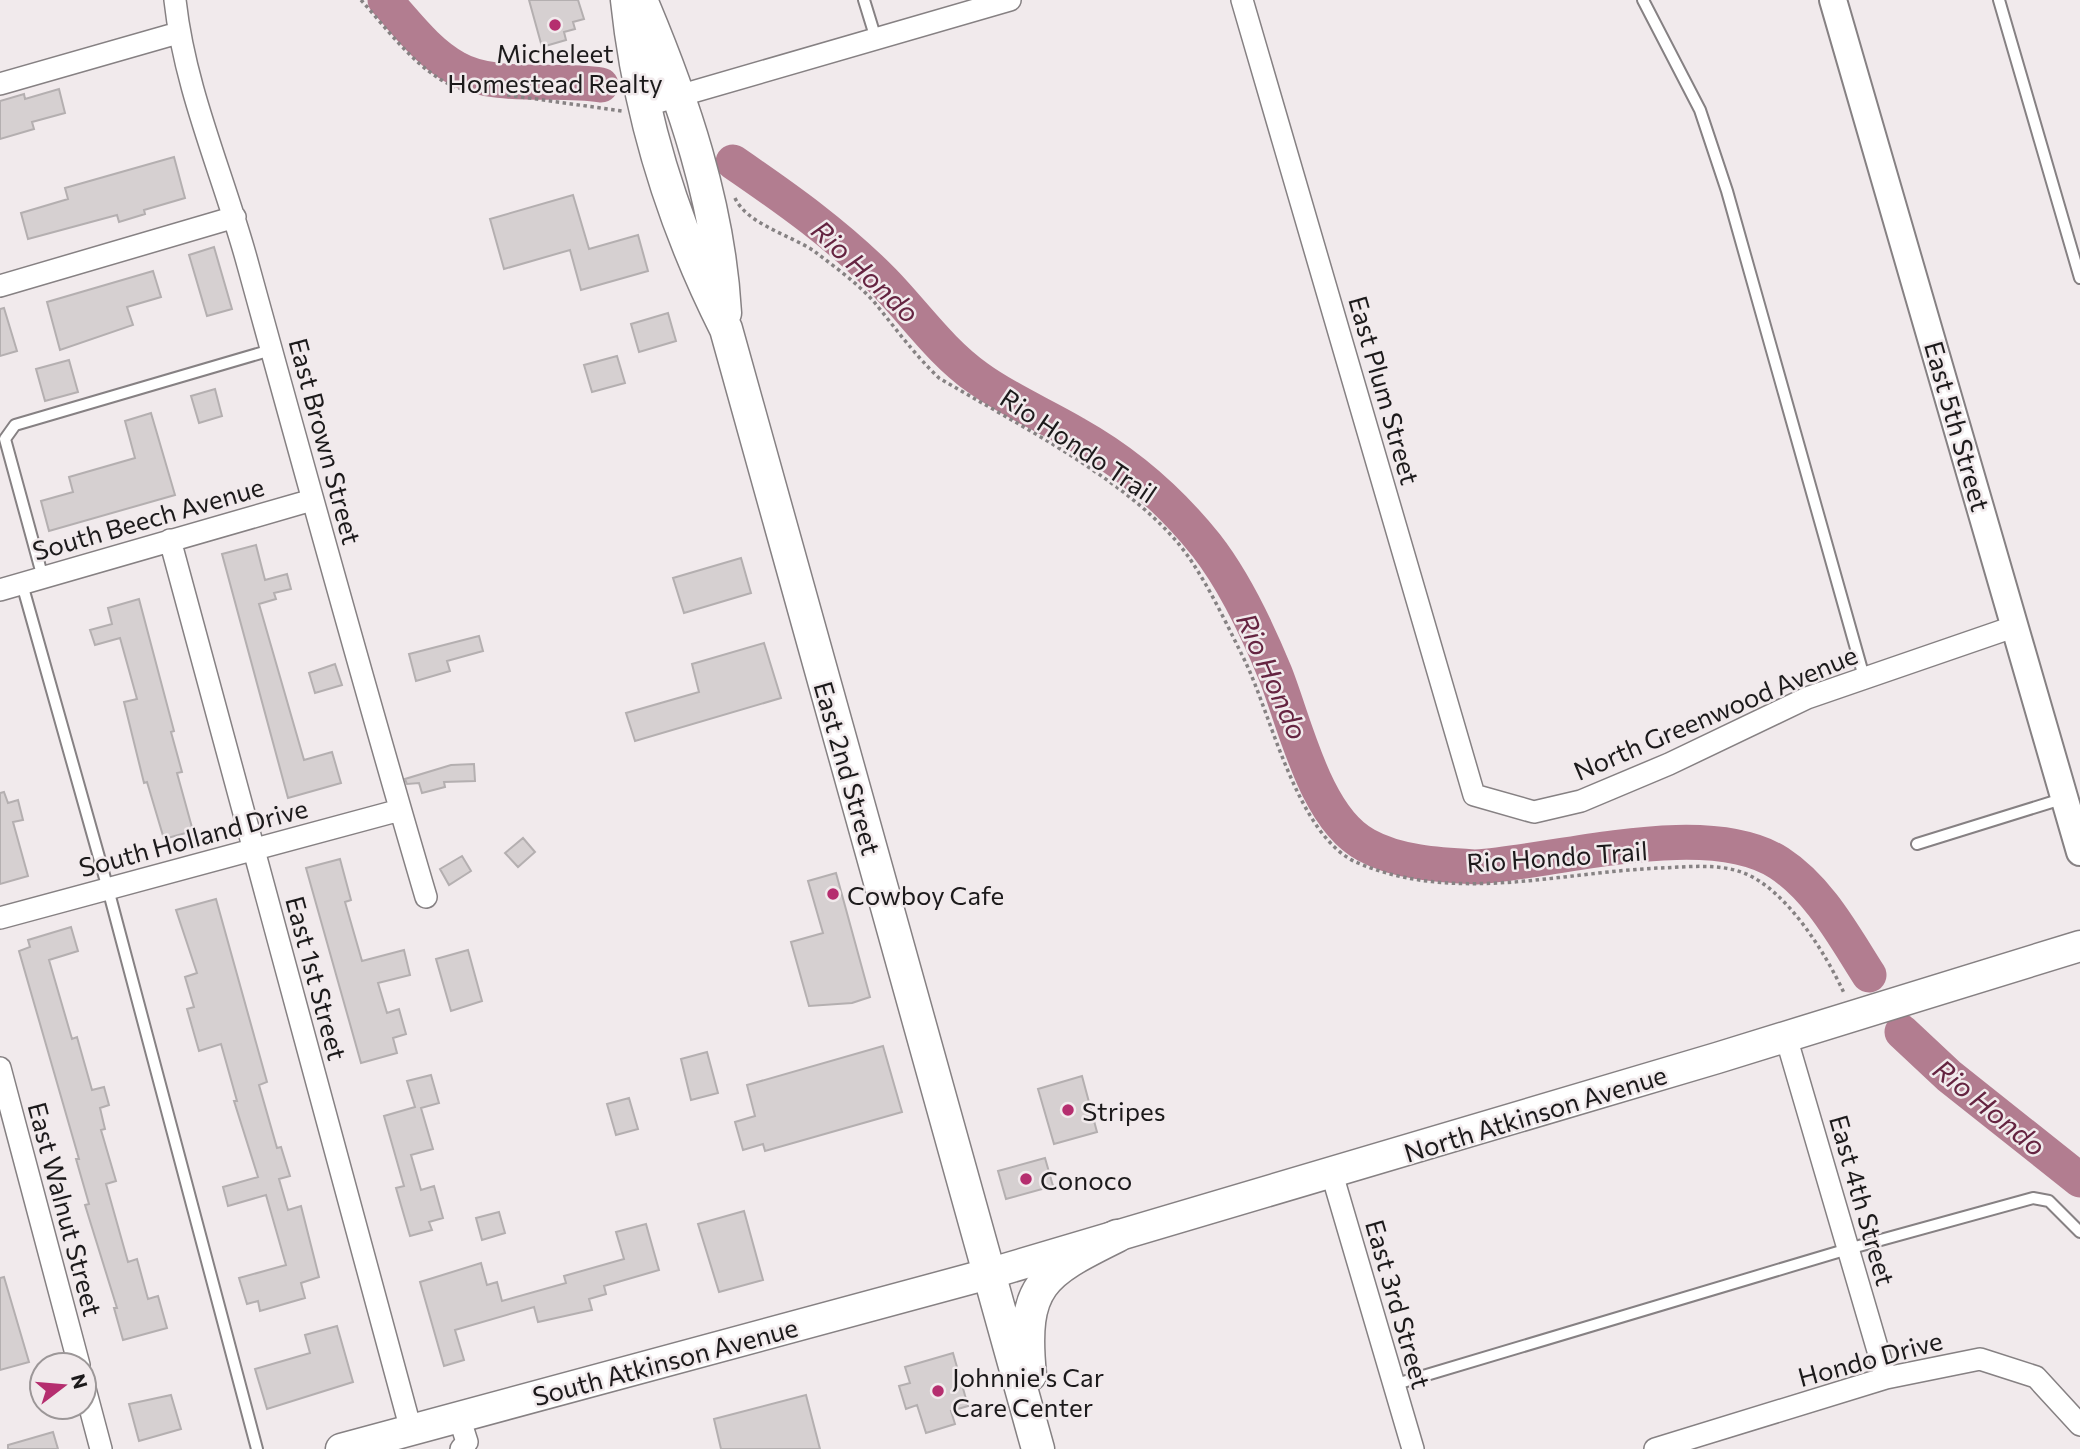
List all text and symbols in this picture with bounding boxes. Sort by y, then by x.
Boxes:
marker: Micheleet Homestead Realty [547,17,563,33]
place label: Micheleet Homestead Realty [447,37,663,98]
water label: Rio Hondo [805,213,927,329]
street label: East Plum Street [1343,292,1427,488]
street label: East Brown Street [284,334,368,548]
street label: East 5th Street [1919,337,1997,515]
street label: Rio Hondo Trail [995,381,1163,509]
street label: South Beech Avenue [29,470,267,566]
water label: Rio Hondo [1230,608,1316,744]
street label: North Greenwood Avenue [1568,638,1862,786]
street label: East 2nd Street [808,678,888,858]
street label: South Holland Drive [75,792,311,882]
street label: Rio Hondo Trail [1465,834,1649,878]
place label: Cowboy Cafe [847,879,1004,910]
marker: Cowboy Cafe [825,886,841,902]
street label: East 1st Street [280,893,354,1063]
water label: Rio Hondo [1927,1051,2053,1163]
street label: North Atkinson Avenue [1400,1058,1670,1168]
place label: Stripes [1082,1095,1166,1126]
street label: East Walnut Street [23,1099,109,1319]
marker: Stripes [1060,1102,1076,1118]
street label: East 4th Street [1824,1111,1902,1289]
place label: Conoco [1040,1164,1132,1195]
marker: Conoco [1018,1171,1034,1187]
street label: East 3rd Street [1360,1216,1438,1392]
street label: South Atkinson Avenue [529,1311,801,1411]
street label: Hondo Drive [1794,1324,1946,1392]
north arrow [28,1351,98,1421]
place label: Johnnie's Car Care Center [952,1361,1104,1422]
text: N [67,1371,93,1391]
marker: Johnnie's Car Care Center [930,1383,946,1399]

